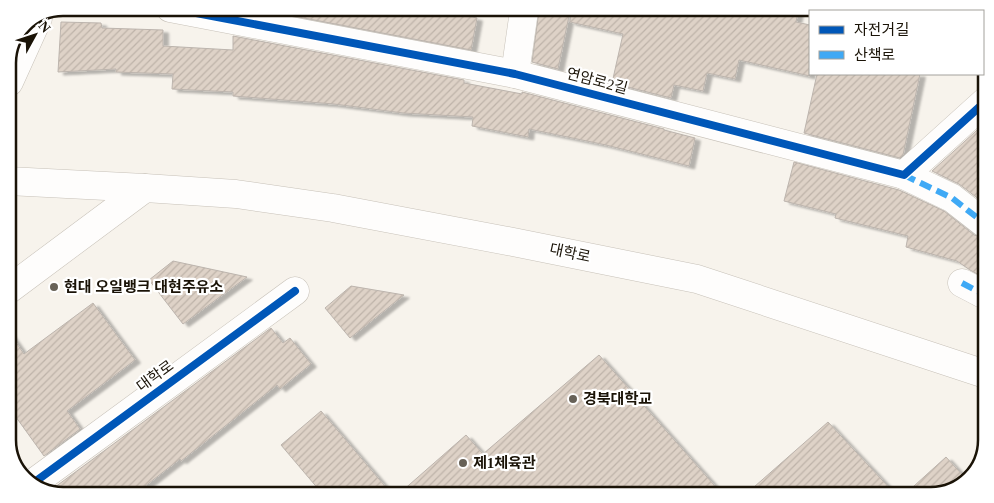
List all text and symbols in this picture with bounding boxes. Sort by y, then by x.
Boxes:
north arrow [10,10,60,60]
legend [809,10,984,75]
text: N [36,18,54,36]
text: 자전거길 [854,22,909,38]
text: 산책로 [854,47,895,63]
street label: 연암로2길 [565,65,629,97]
street label: 대학로 [548,240,592,265]
place label: 현대 오일뱅크 대현주유소 [64,278,224,295]
marker: 현대 오일뱅크 대현주유소 [48,281,60,293]
street label: 대학로 [133,357,176,395]
place label: 경북대학교 [583,390,652,407]
marker: 경북대학교 [567,393,579,405]
place label: 제1체육관 [473,455,536,471]
marker: 제1체육관 [457,457,469,469]

